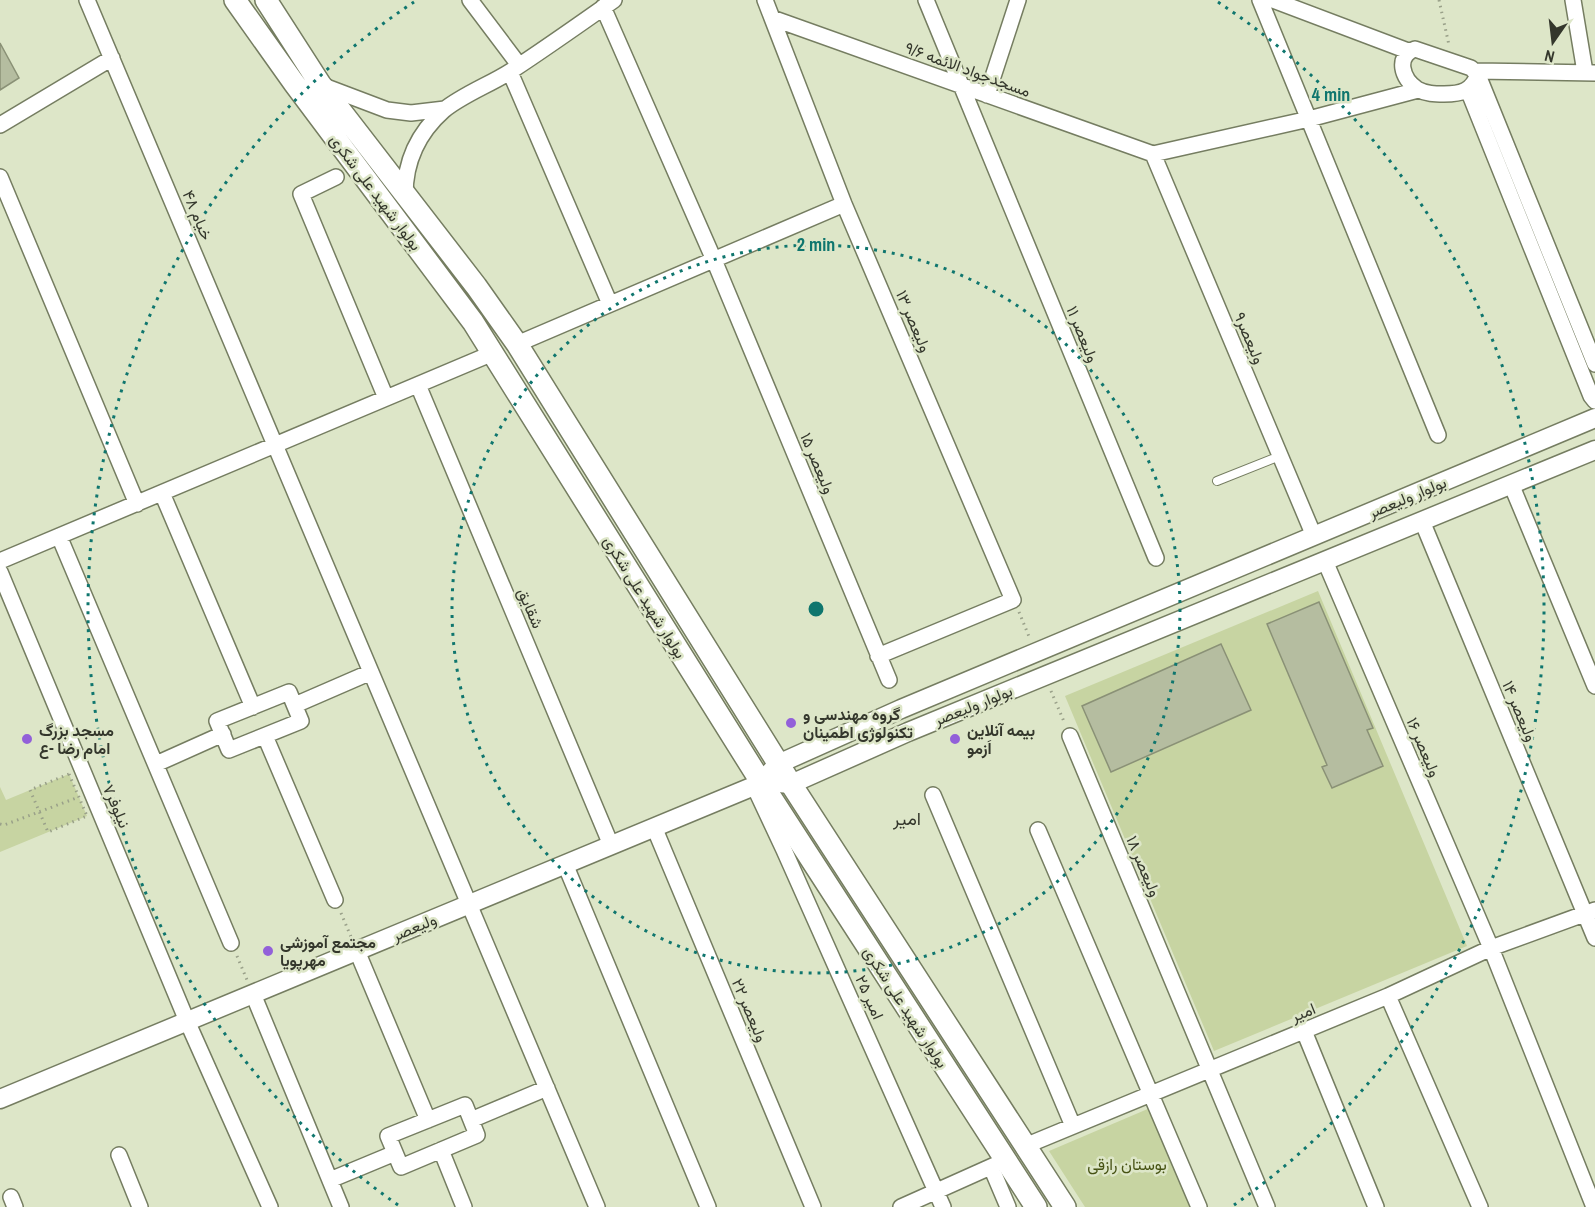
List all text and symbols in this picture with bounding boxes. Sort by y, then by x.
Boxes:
north arrow [1523,12,1583,72]
street label: مسجدجواد الائمه ۹/۶ [902,36,1034,102]
text: N [1542,45,1557,68]
text: 4 min [1312,82,1350,107]
street label: بولوار شهید علی شکری [325,129,427,255]
street label: خیام ۴۸ [178,187,218,244]
text: 2 min [797,232,835,257]
street label: ولیعصر ۱۳ [891,287,937,355]
street label: ولیعصر ۱۱ [1062,302,1104,366]
street label: ولیعصر۹ [1229,309,1271,367]
street label: ولیعصر ۱۵ [795,429,841,497]
street label: بولوار ولیعصر [1364,471,1450,524]
street label: بولوار شهید علی شکری [598,532,692,662]
street label: شقایق [513,584,549,632]
centre of rings [806,599,826,619]
street label: ولیعصر ۱۴ [1497,677,1543,745]
street label: بولوار ولیعصر [929,679,1016,731]
place label: گروه مهندسی و تکنولوژی اطمینان [803,703,913,743]
street label: ولیعصر ۱۶ [1402,714,1446,780]
marker: گروه مهندسی و تکنولوژی اطمینان [784,716,798,730]
place label: مسجد بزرگ امام رضا -ع [39,719,114,759]
place label: بیمه آنلاین اَزمو [967,719,1035,759]
marker: مسجد بزرگ امام رضا -ع [20,732,34,746]
marker: بیمه آنلاین اَزمو [948,732,962,746]
street label: نیلوفر۷ [98,781,136,831]
district label: امیر [892,806,921,831]
street label: ولیعصر ۱۸ [1121,832,1167,900]
street label: ولیعصر [387,908,440,947]
place label: مجتمع آموزشی مهرپویا [280,931,376,972]
street label: بولوار شهید علی شکری [858,942,954,1072]
marker: مجتمع آموزشی مهرپویا [261,944,275,958]
street label: امیر ۲۵ [851,971,889,1023]
street label: ولیعصر ۲۲ [727,975,773,1045]
street label: امیر [1286,997,1319,1027]
park label: بوستان رازقی [1087,1153,1167,1175]

